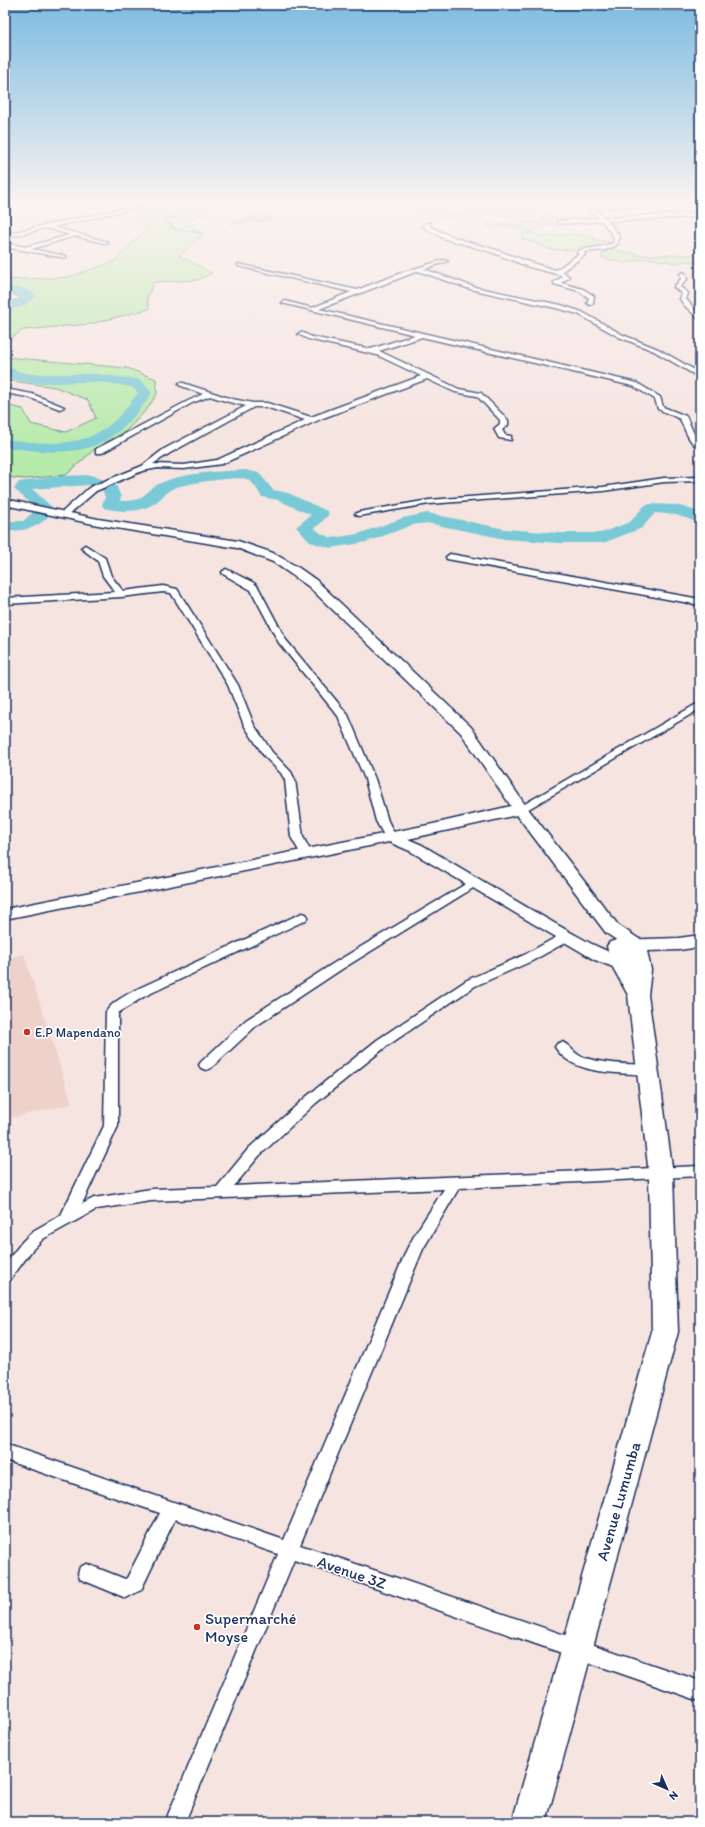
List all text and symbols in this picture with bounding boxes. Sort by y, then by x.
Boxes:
place label: E.P Mapendano [35,1025,121,1040]
marker: E.P Mapendano [22,1027,32,1037]
street label: Avenue Lumumba [592,1439,645,1563]
street label: Avenue 3Z [315,1552,389,1593]
place label: Supermarché Moyse [205,1609,297,1646]
marker: Supermarché Moyse [192,1622,202,1632]
north arrow [647,1769,687,1809]
text: N [666,1788,681,1803]

